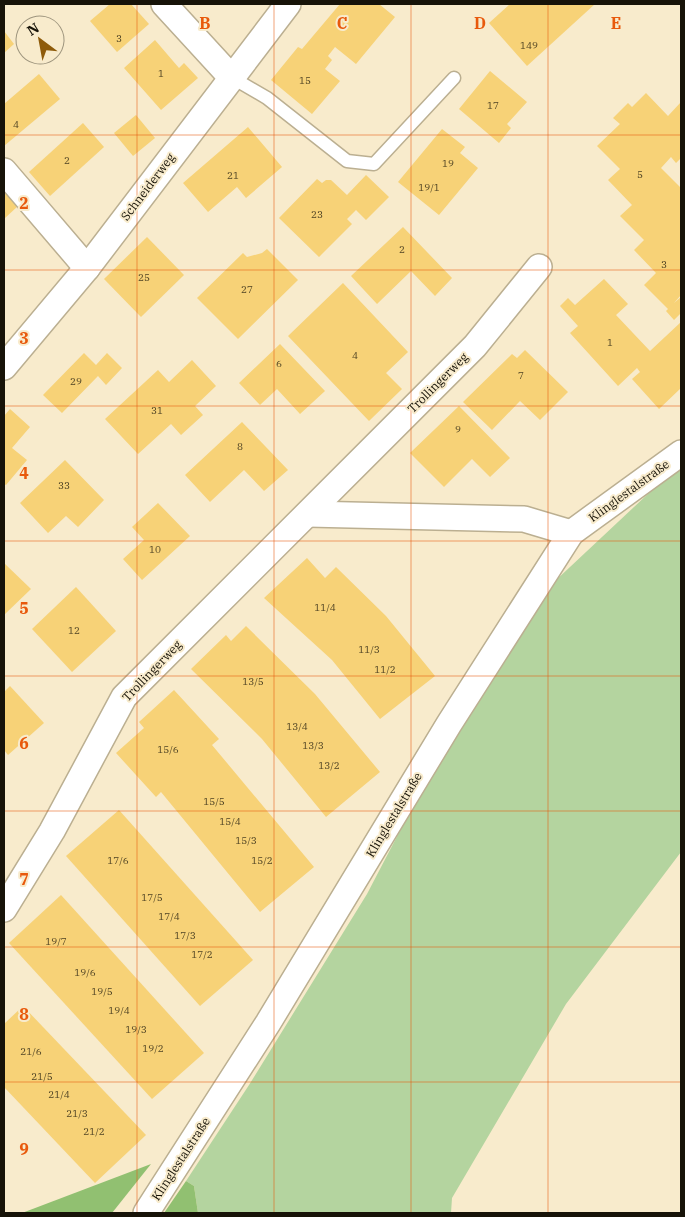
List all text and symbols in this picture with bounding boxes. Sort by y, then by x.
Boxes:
text: B [199,13,211,33]
text: C [337,13,347,33]
text: D [474,13,486,33]
text: E [611,13,621,33]
north arrow [15,15,65,65]
text: N [24,18,43,40]
house number: 3 [116,32,122,45]
house number: 149 [520,39,538,52]
house number: 1 [158,67,164,80]
house number: 15 [299,74,311,87]
house number: 17 [487,99,499,112]
house number: 4 [13,118,19,131]
street label: Schneiderweg [117,150,178,223]
house number: 2 [64,154,70,167]
house number: 19 [442,157,454,170]
house number: 5 [637,168,643,181]
house number: 21 [227,169,239,182]
house number: 19/1 [418,181,440,194]
text: 2 [19,193,29,213]
house number: 23 [311,208,323,221]
house number: 2 [399,243,405,256]
house number: 3 [661,258,667,271]
house number: 25 [138,271,150,284]
house number: 27 [241,283,253,296]
text: 3 [19,328,29,348]
house number: 1 [607,336,613,349]
house number: 4 [352,349,358,362]
street label: Trollingerweg [404,349,471,416]
house number: 6 [276,357,282,370]
house number: 7 [518,369,524,382]
house number: 29 [70,375,82,388]
house number: 31 [151,404,163,417]
house number: 9 [455,423,461,436]
house number: 8 [237,440,243,453]
street label: Klinglestalstraße [585,456,672,525]
text: 4 [19,463,29,483]
house number: 33 [58,479,70,492]
house number: 10 [149,543,161,556]
text: 5 [19,598,29,618]
house number: 11/4 [314,601,336,614]
house number: 12 [68,624,80,637]
street label: Trollingerweg [119,637,185,704]
house number: 11/3 [358,643,380,656]
house number: 11/2 [374,663,396,676]
house number: 13/5 [242,675,264,688]
house number: 13/4 [286,720,308,733]
text: 6 [19,733,29,753]
house number: 13/3 [302,739,324,752]
house number: 15/6 [157,743,179,756]
house number: 13/2 [318,759,340,772]
street label: Klinglestalstraße [362,770,425,860]
house number: 15/5 [203,795,225,808]
house number: 15/4 [219,815,241,828]
house number: 15/3 [235,834,257,847]
house number: 17/6 [107,854,129,867]
house number: 15/2 [251,854,273,867]
text: 7 [19,869,29,889]
house number: 17/5 [141,891,163,904]
house number: 17/4 [158,910,180,923]
house number: 17/3 [174,929,196,942]
house number: 19/7 [45,935,67,948]
house number: 17/2 [191,948,213,961]
house number: 19/6 [74,966,96,979]
house number: 19/5 [91,985,113,998]
text: 8 [19,1004,29,1024]
house number: 19/4 [108,1004,130,1017]
house number: 19/3 [125,1023,147,1036]
house number: 19/2 [142,1042,164,1055]
house number: 21/6 [20,1045,42,1058]
house number: 21/5 [31,1070,53,1083]
house number: 21/4 [48,1088,70,1101]
house number: 21/3 [66,1107,88,1120]
street label: Klinglestalstraße [148,1114,213,1203]
house number: 21/2 [83,1125,105,1138]
text: 9 [19,1139,29,1159]

